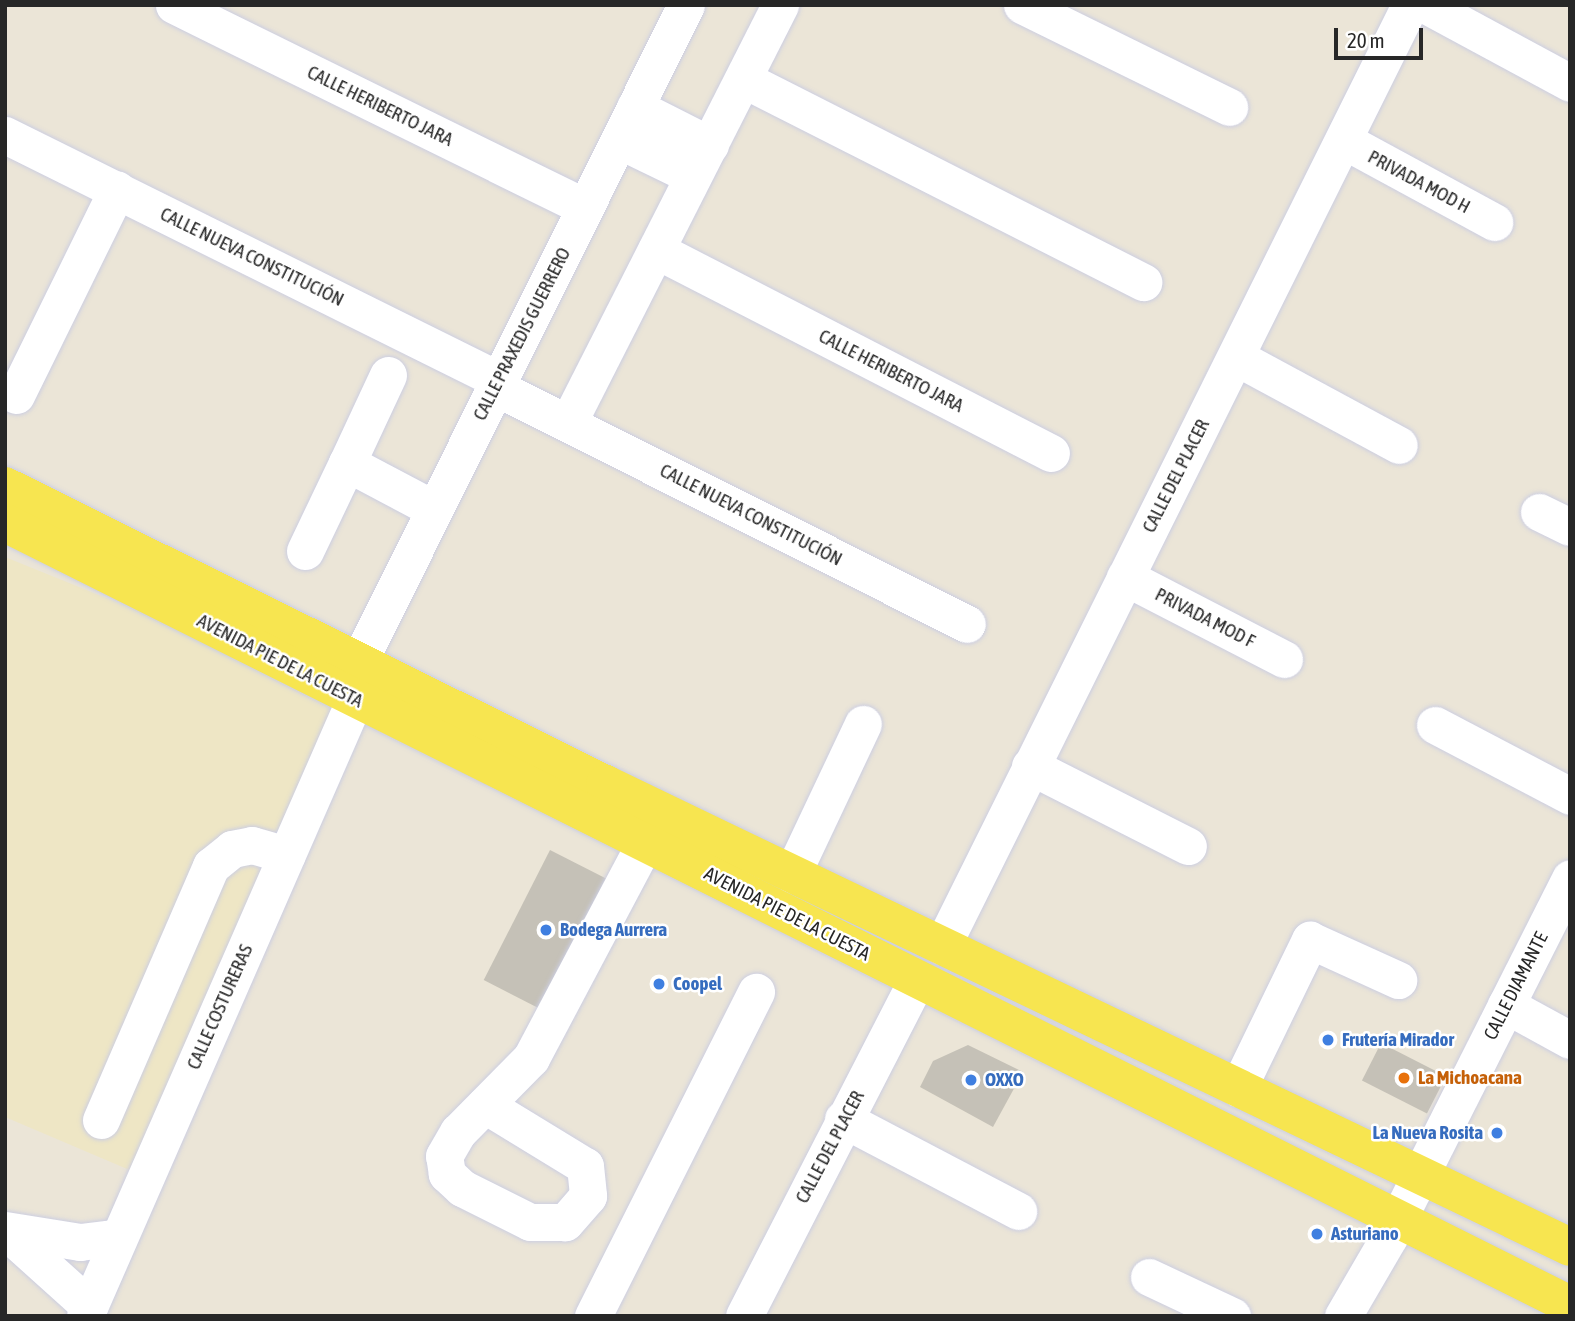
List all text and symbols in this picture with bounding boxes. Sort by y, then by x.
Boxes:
scale bar [1337,14,1426,58]
text: 20 m [1347,28,1385,52]
street label: CALLE HERIBERTO JARA [303,61,457,151]
street label: PRIVADA MOD H [1364,146,1474,218]
street label: CALLE NUEVA CONSTITUCIÓN [156,203,348,311]
street label: CALLE PRAXEDIS GUERRERO [468,244,576,424]
street label: CALLE HERIBERTO JARA [815,325,967,417]
street label: CALLE DEL PLACER [1138,416,1214,536]
street label: CALLE NUEVA CONSTITUCIÓN [656,459,846,571]
street label: PRIVADA MOD F [1151,583,1259,653]
street label: AVENIDA PIE DE LA CUESTA [193,609,367,713]
street label: AVENIDA PIE DE LA CUESTA [700,862,874,966]
place label: Bodega Aurrera [560,919,667,941]
marker: Bodega Aurrera [538,922,554,938]
street label: CALLE DIAMANTE [1479,928,1553,1044]
street label: CALLE COSTURERAS [182,941,258,1073]
place label: Coopel [673,973,722,995]
marker: Coopel [651,976,667,992]
place label: Frutería Mirador [1342,1029,1454,1051]
marker: Frutería Mirador [1320,1032,1336,1048]
place label: La Michoacana [1418,1067,1522,1089]
place label: OXXO [985,1069,1024,1091]
marker: La Michoacana [1396,1070,1412,1086]
marker: OXXO [963,1072,979,1088]
street label: CALLE DEL PLACER [791,1087,869,1207]
place label: La Nueva Rosita [1372,1122,1483,1144]
marker: La Nueva Rosita [1489,1125,1505,1141]
place label: Asturiano [1331,1223,1399,1245]
marker: Asturiano [1309,1226,1325,1242]

